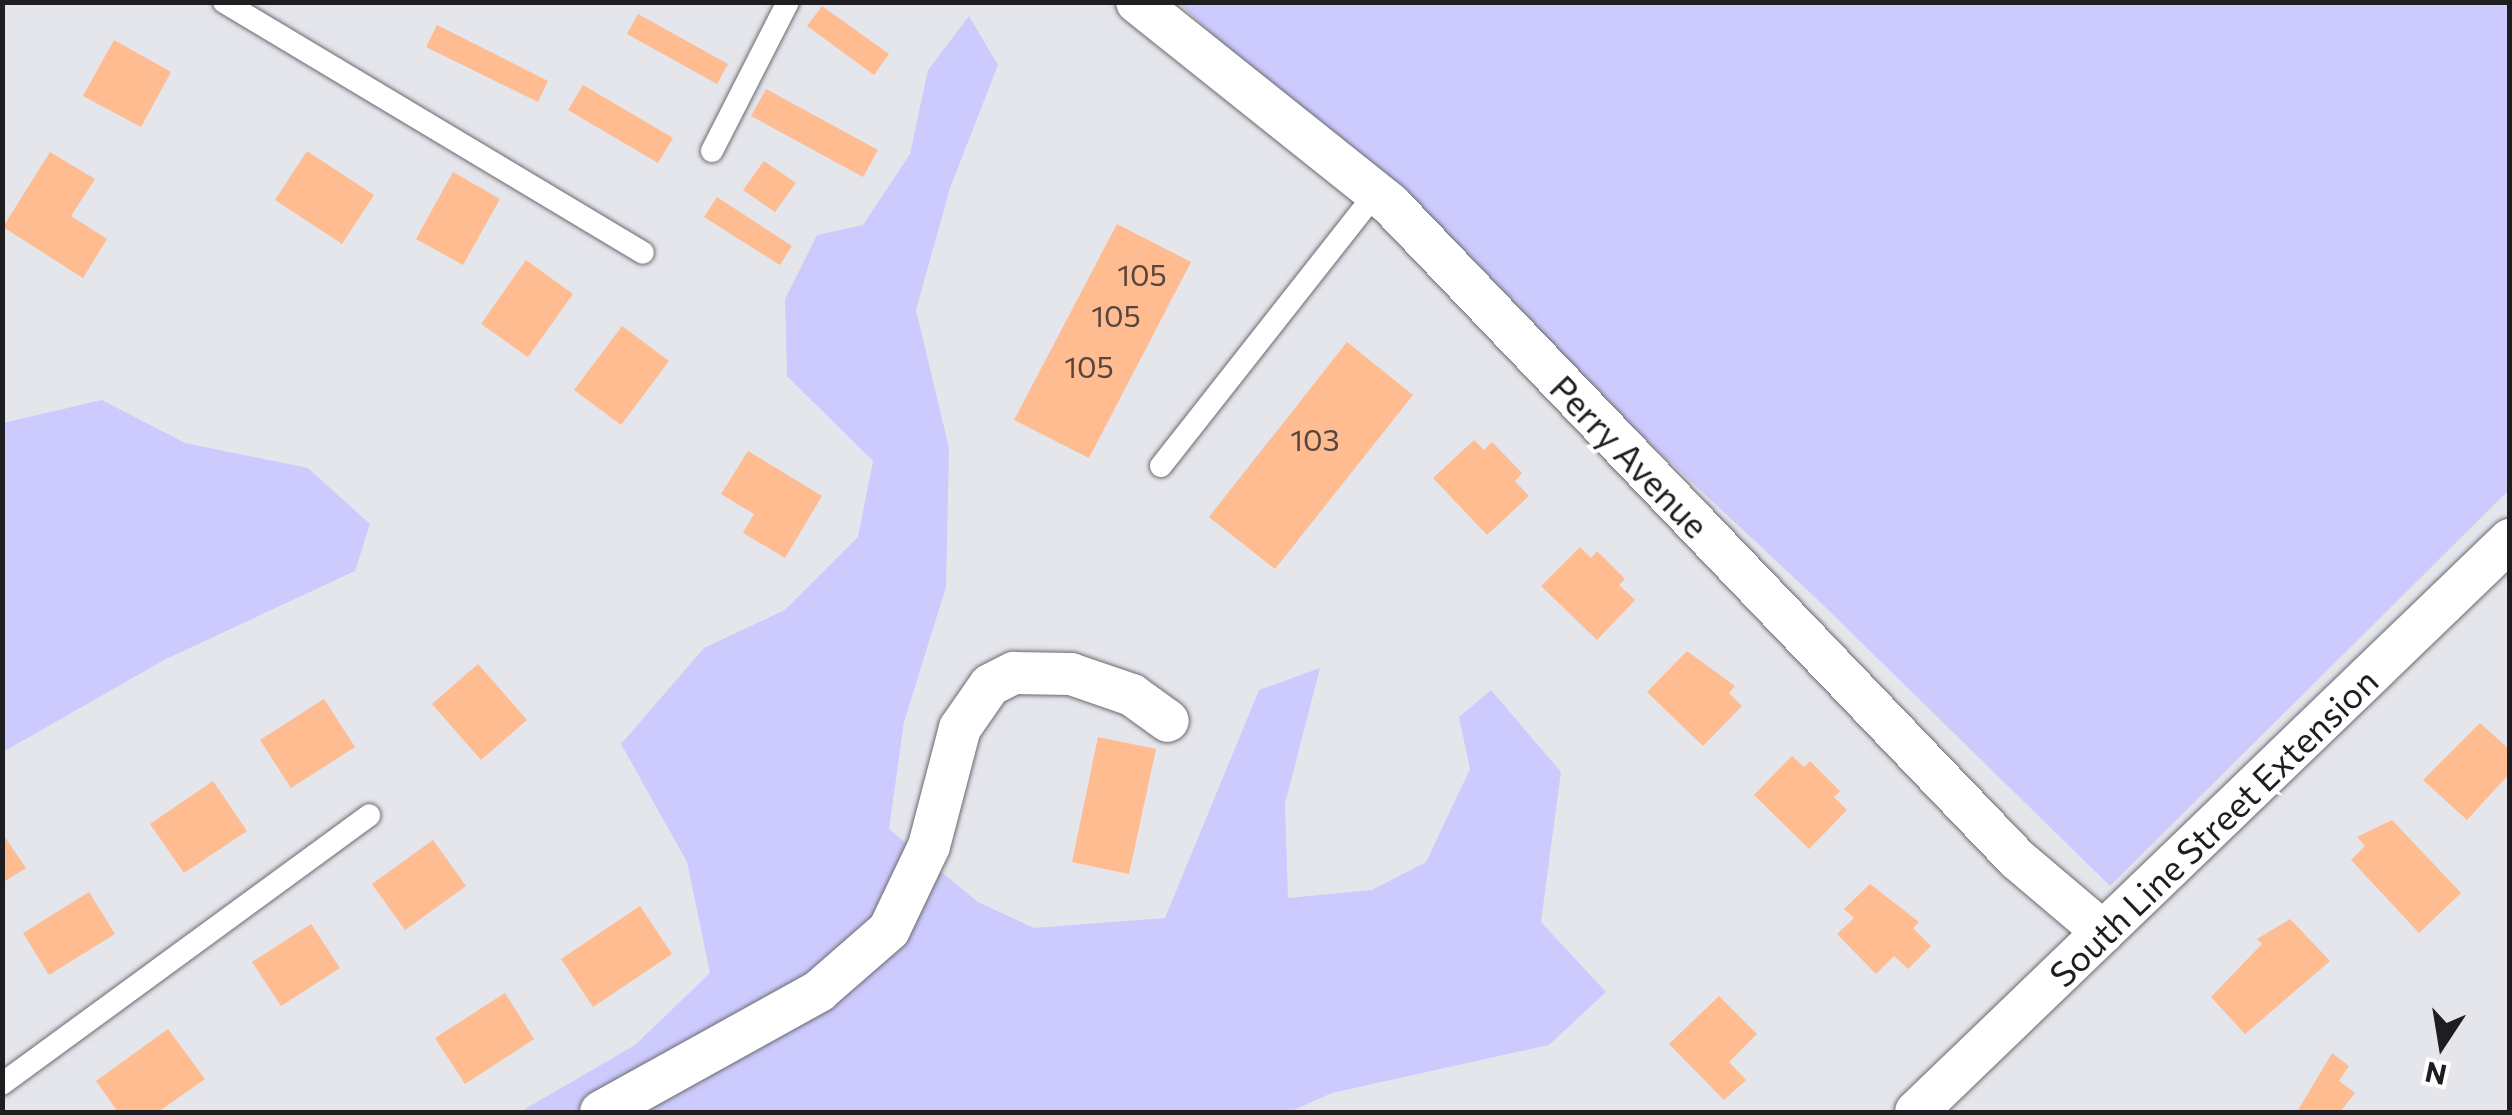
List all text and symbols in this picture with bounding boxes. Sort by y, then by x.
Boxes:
house number: 105 [1117,256,1167,292]
house number: 105 [1091,297,1141,333]
house number: 105 [1064,348,1114,384]
street label: Perry Avenue [1542,366,1718,546]
house number: 103 [1290,421,1340,457]
street label: South Line Street Extension [2040,659,2386,995]
north arrow [2392,995,2492,1095]
text: N [2422,1056,2450,1093]

